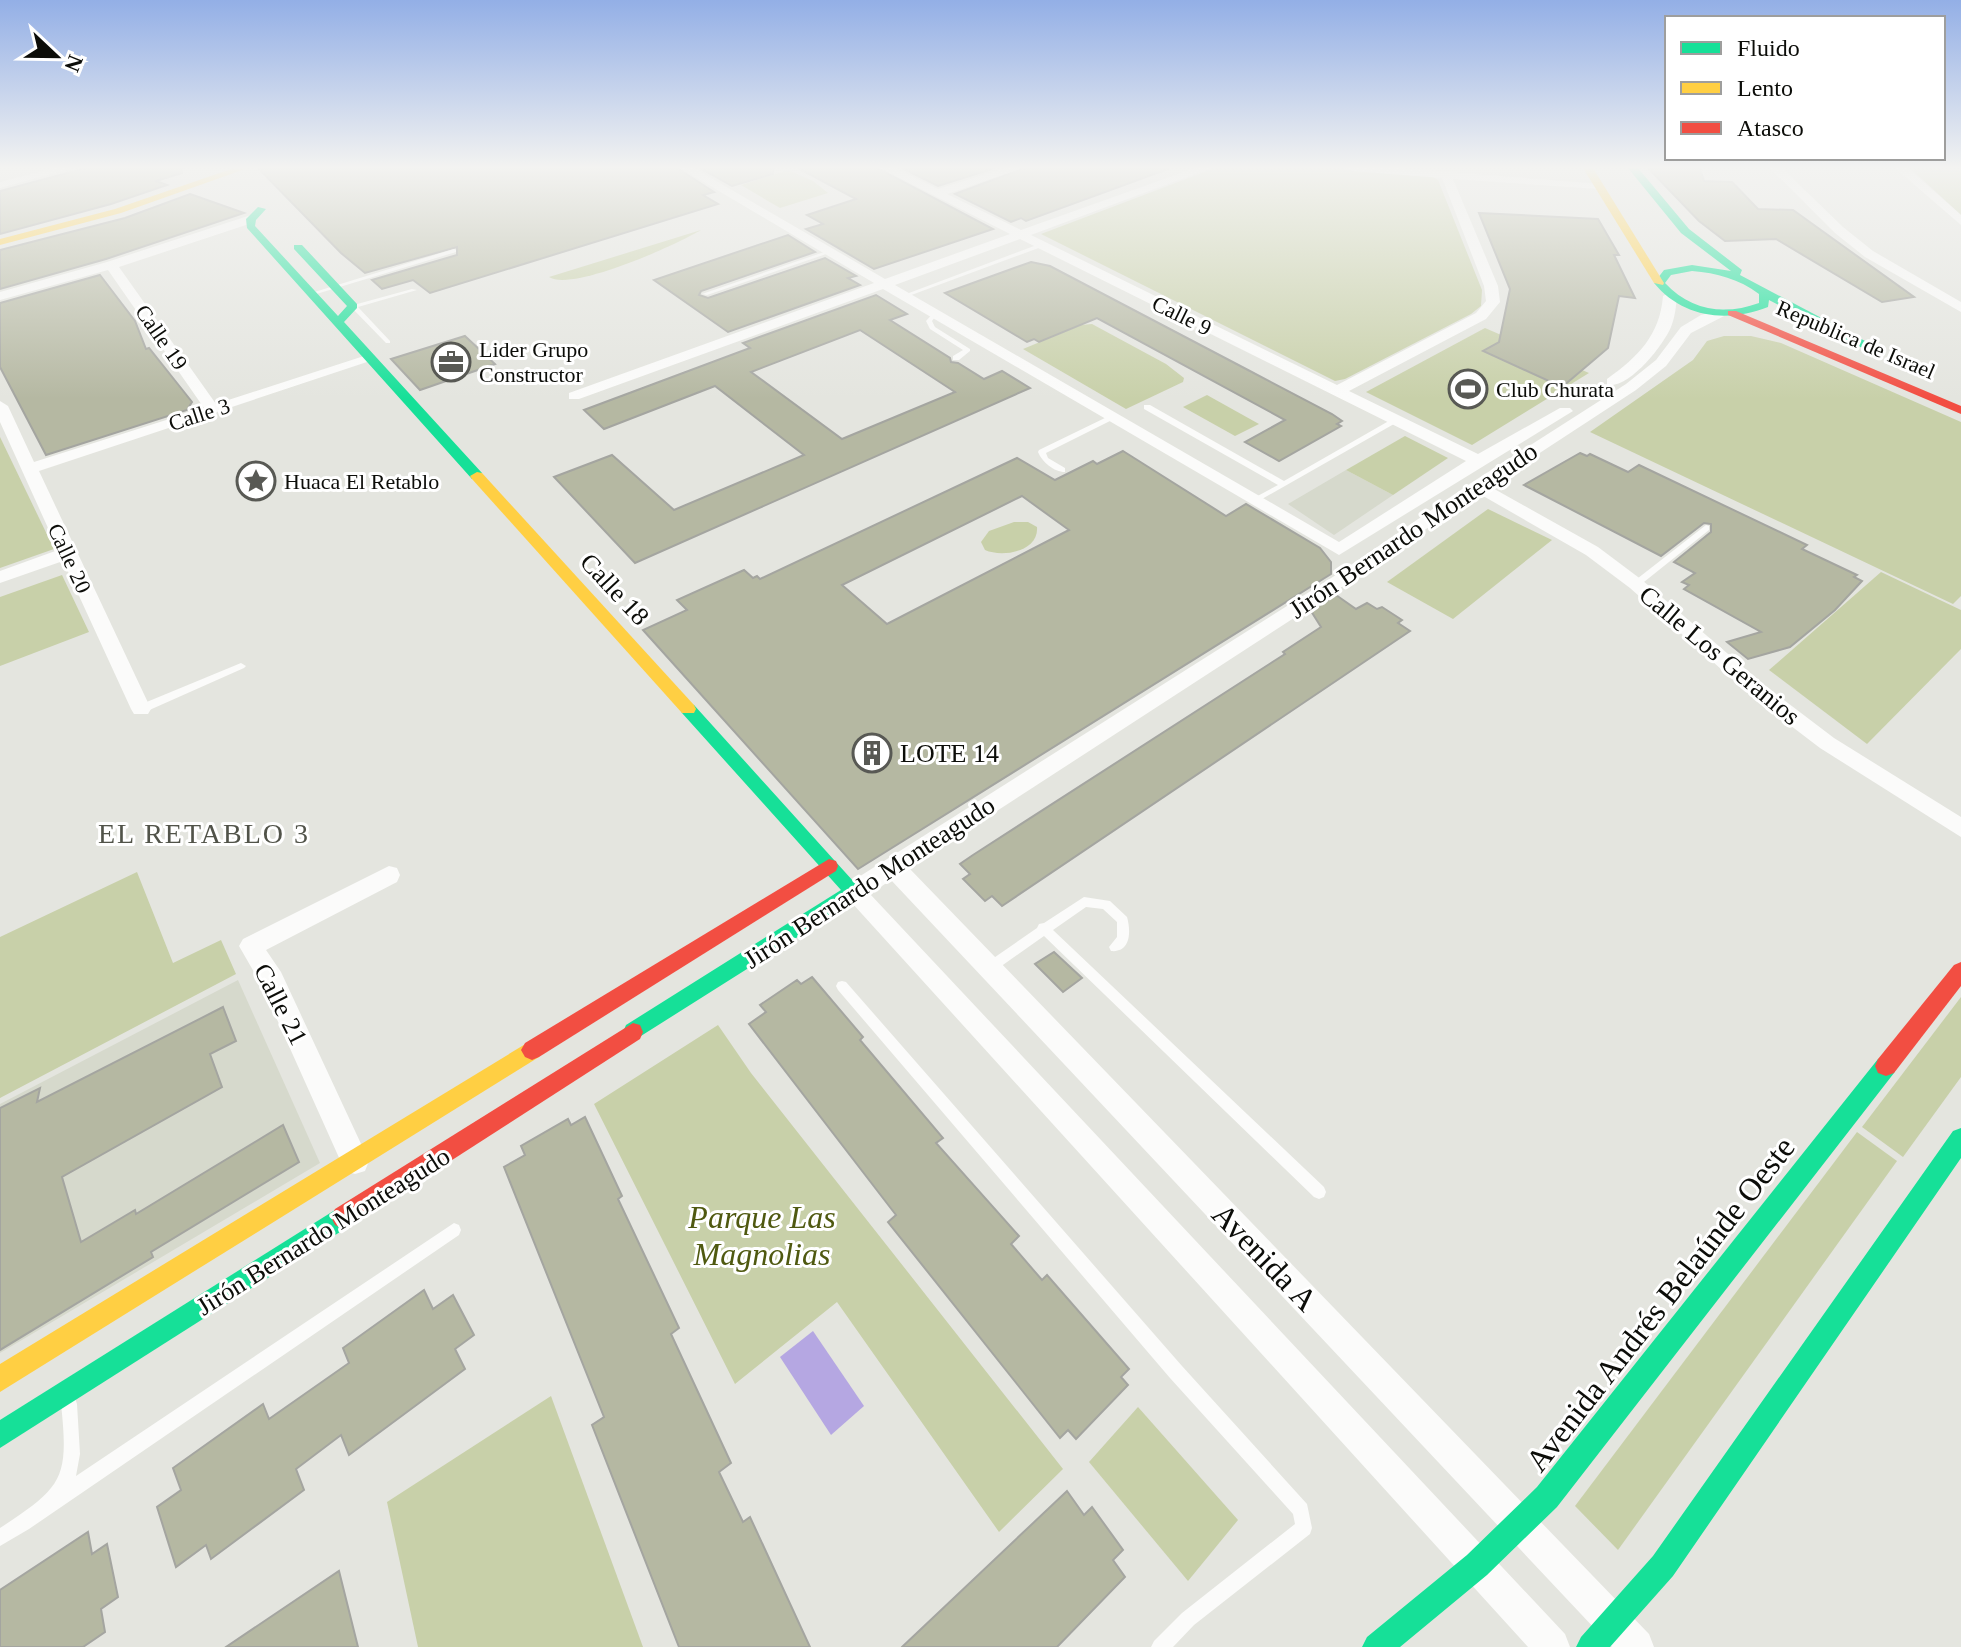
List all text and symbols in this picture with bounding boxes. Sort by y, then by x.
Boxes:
north arrow [16,16,96,96]
legend [1665,16,1945,160]
text: Fluido [1737,35,1800,61]
text: N [59,51,89,75]
text: Lento [1737,75,1793,101]
text: Atasco [1737,115,1804,141]
street label: Calle 9 [1148,290,1216,340]
street label: Republica de Israel [1773,295,1939,384]
street label: Calle 19 [130,300,193,375]
place label: Lider Grupo Constructor [479,337,588,387]
office icon: Lider Grupo Constructor [430,341,472,383]
sports icon: Club Churata [1447,368,1489,410]
place label: Club Churata [1496,377,1614,402]
street label: Calle 3 [165,393,233,436]
street label: Jirón Bernardo Monteagudo [1284,436,1543,624]
place icon: Huaca El Retablo [235,460,277,502]
place label: Huaca El Retablo [284,469,439,494]
street label: Calle 20 [43,519,96,597]
street label: Calle 18 [574,548,655,631]
street label: Calle Los Geranios [1633,580,1806,731]
building icon: LOTE 14 [851,732,893,774]
place label: LOTE 14 [900,739,999,768]
street label: Jirón Bernardo Monteagudo [738,790,1000,974]
district label: EL RETABLO 3 [98,818,310,849]
street label: Calle 21 [248,959,313,1050]
street label: Avenida Andrés Belaúnde Oeste [1518,1130,1802,1478]
street label: Jirón Bernardo Monteagudo [191,1141,455,1321]
street label: Avenida A [1205,1196,1325,1318]
park label: Parque Las Magnolias [687,1199,836,1272]

